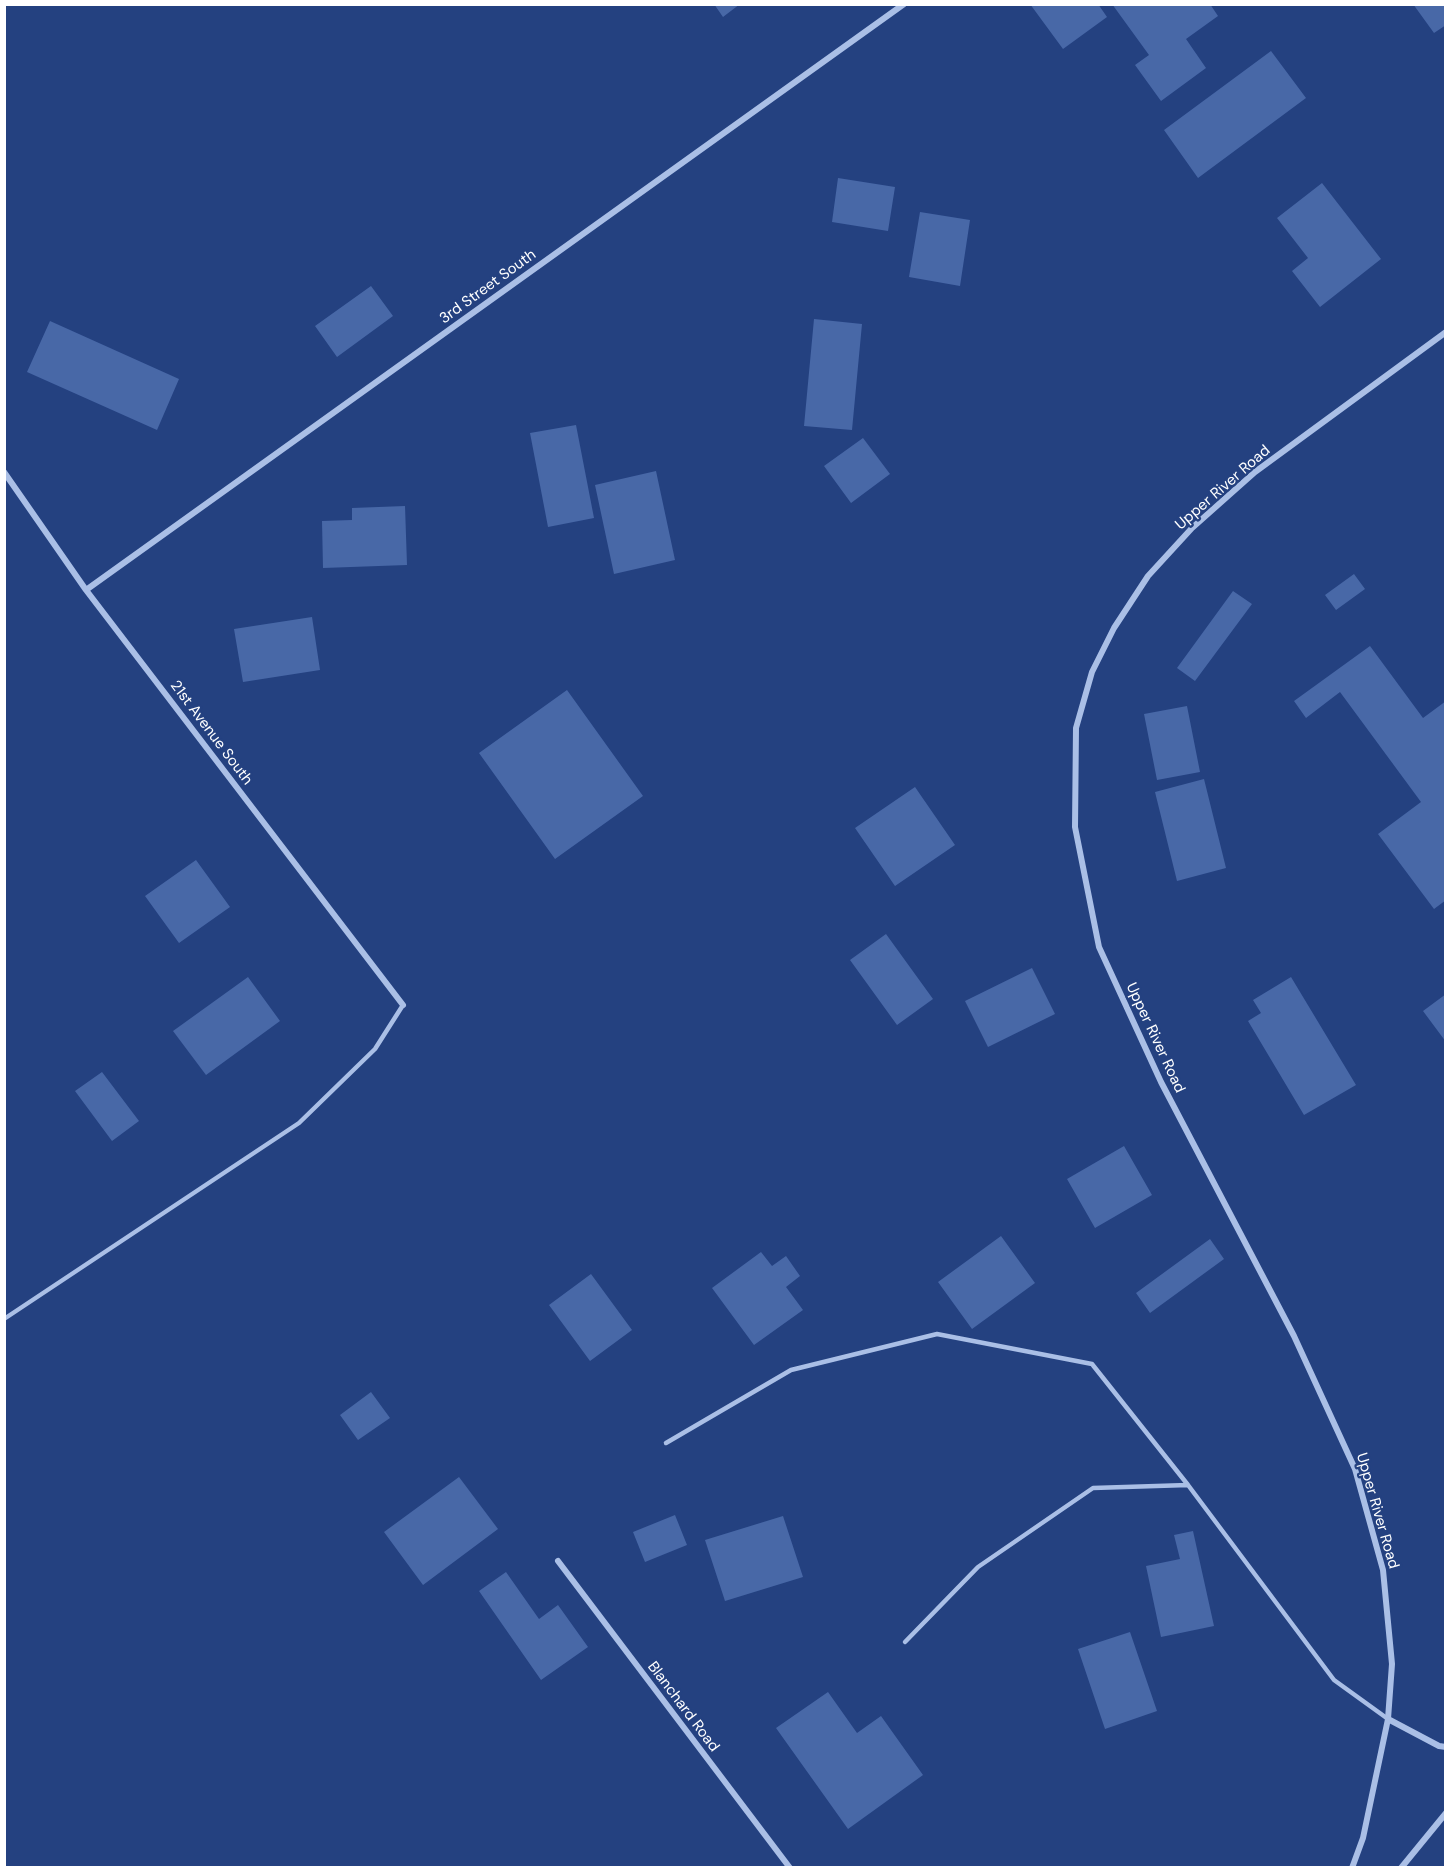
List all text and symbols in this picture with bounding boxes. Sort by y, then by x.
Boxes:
street label: 3rd Street South [436,246,540,328]
street label: Upper River Road [1172,442,1274,534]
street label: 21st Avenue South [166,677,256,789]
street label: Upper River Road [1122,980,1188,1096]
street label: Upper River Road [1352,1451,1402,1571]
street label: Blanchard Road [643,1658,723,1756]

